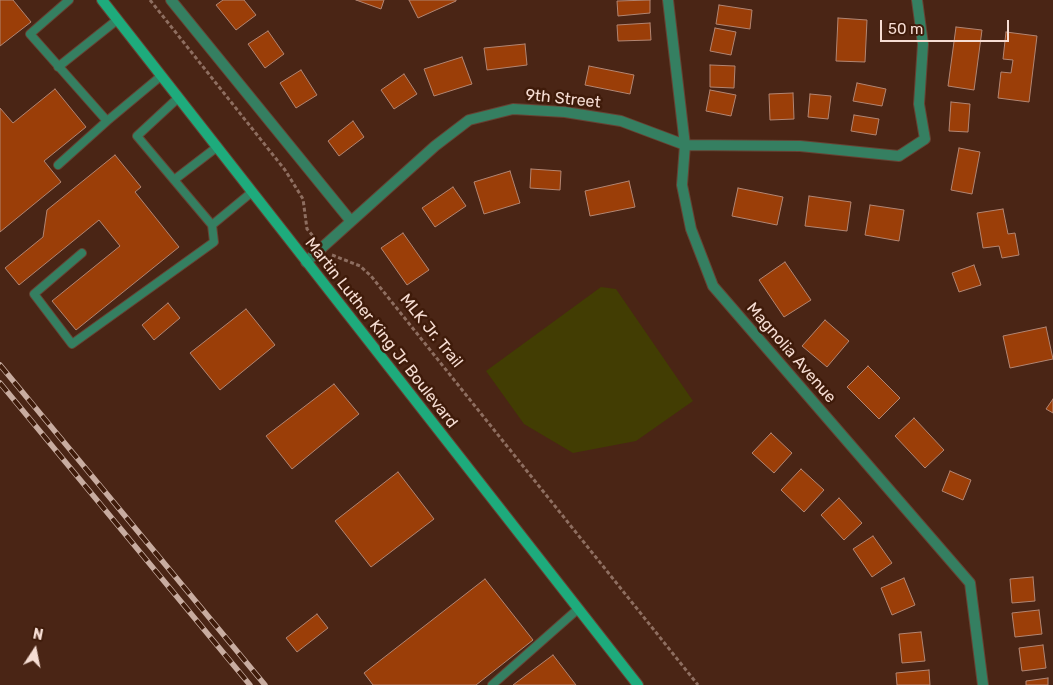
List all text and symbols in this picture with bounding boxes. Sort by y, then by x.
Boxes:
scale bar [883,10,1012,42]
text: 50 m [888,20,923,38]
street label: 9th Street [524,85,602,113]
street label: Martin Luther King Jr Boulevard [301,234,461,432]
street label: MLK Jr. Trail [396,290,466,372]
street label: Magnolia Avenue [742,299,840,407]
north arrow [10,625,60,675]
text: N [31,625,45,644]

